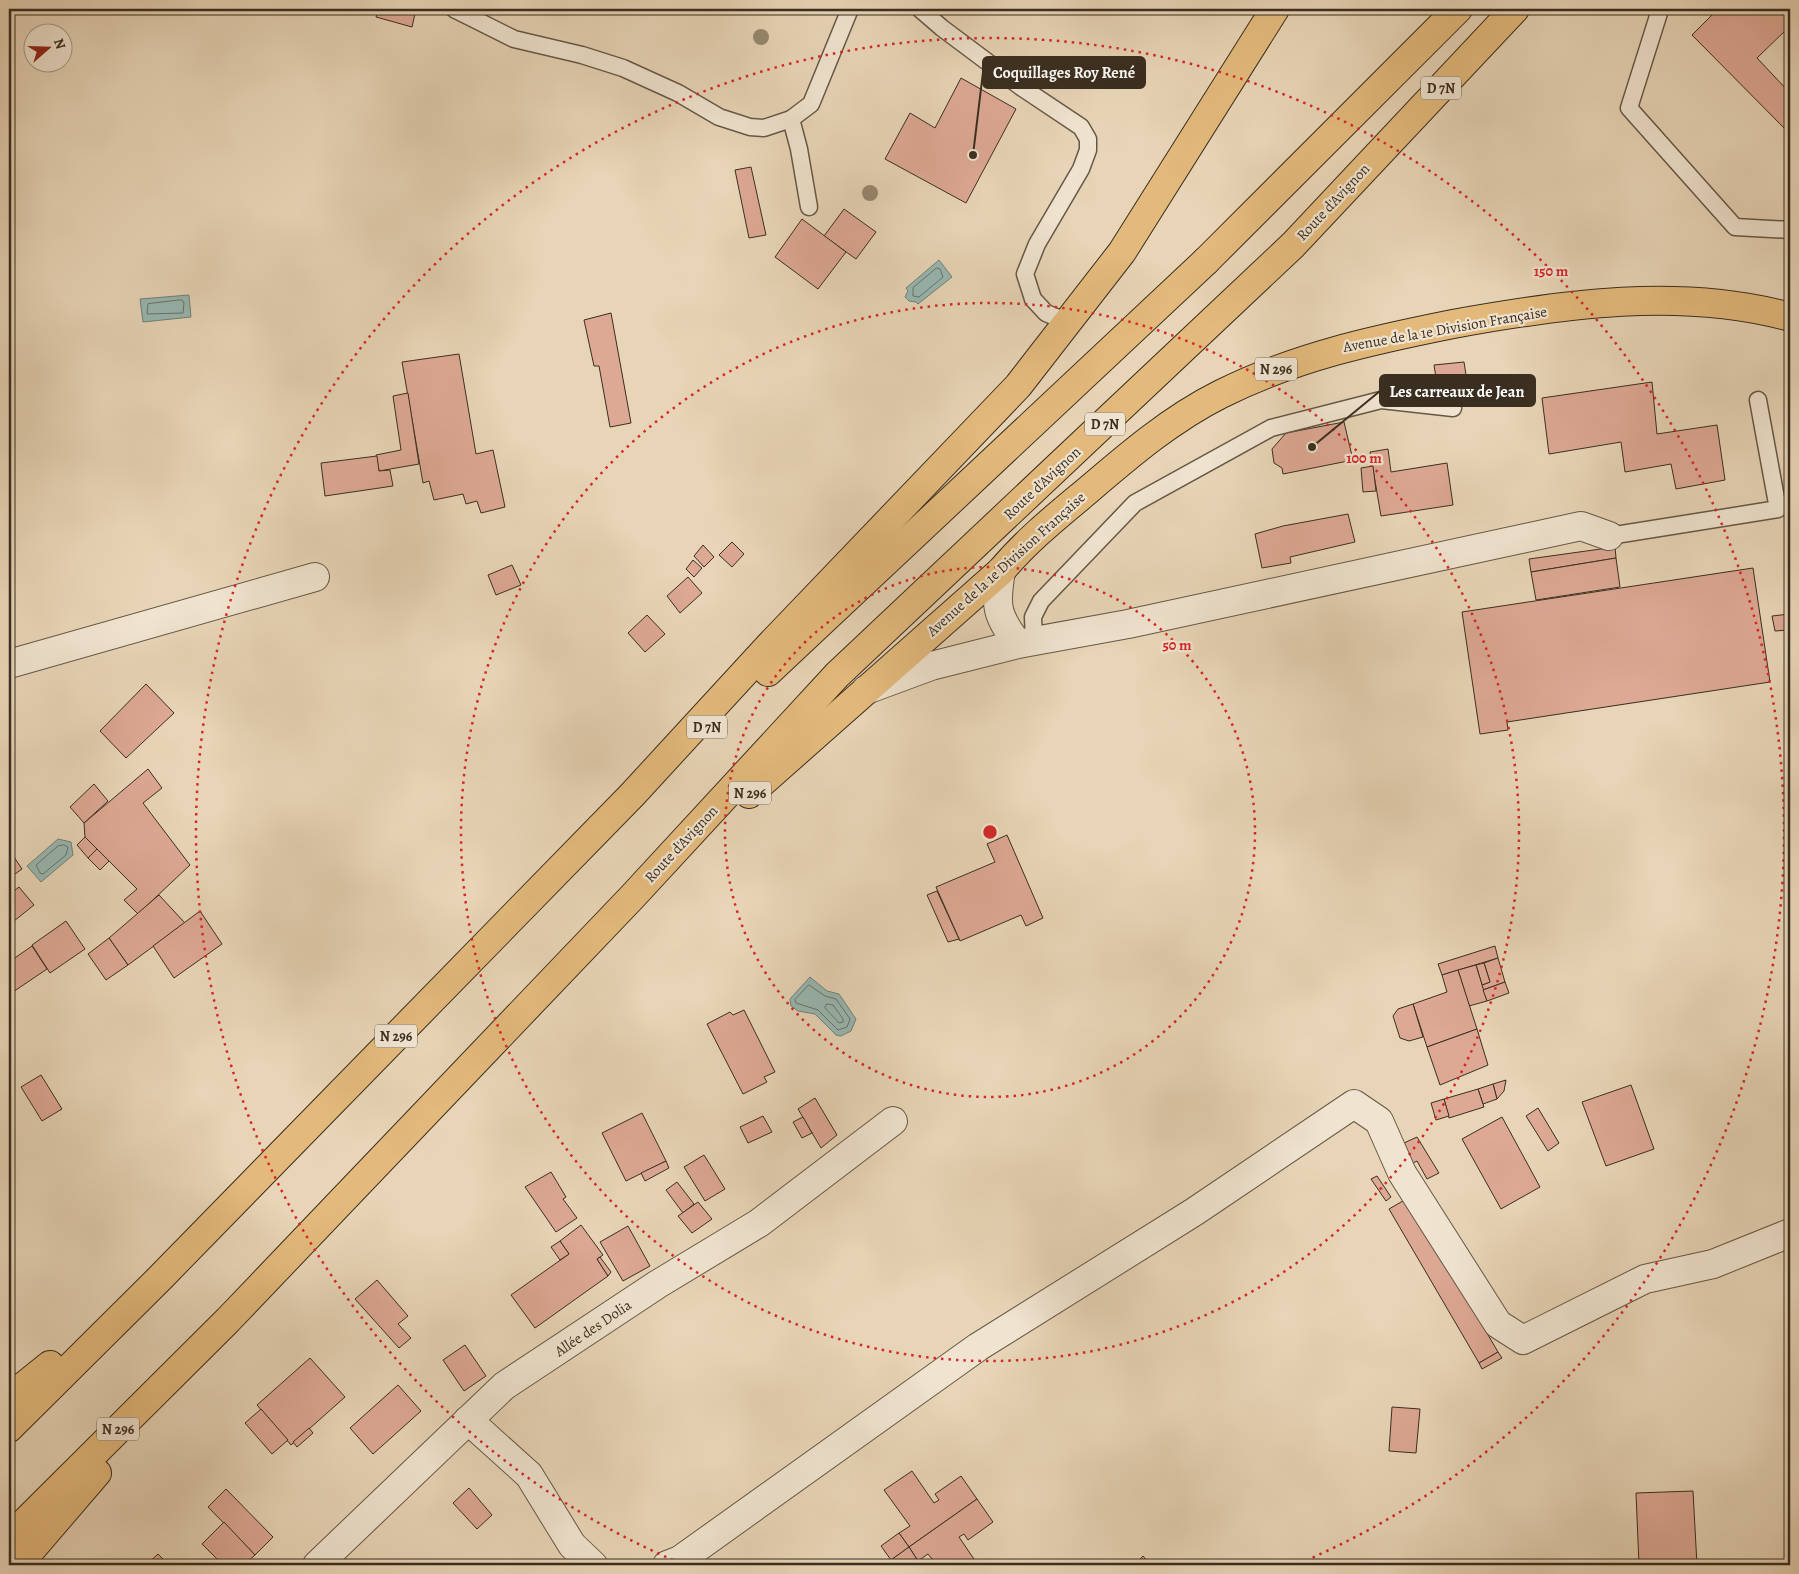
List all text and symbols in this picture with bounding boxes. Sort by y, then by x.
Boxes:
north arrow [22,22,72,72]
text: N [49,36,70,52]
callout: Coquillages Roy René [983,57,1145,88]
text: Coquillages Roy René [993,62,1135,84]
road number: D 7N [1421,76,1461,100]
street label: Route d'Avignon [1292,159,1374,245]
text: 150 m [1534,261,1569,281]
street label: Avenue de la 1e Division Française [1340,301,1549,357]
road number: N 296 [1255,358,1297,380]
callout: Les carreaux de Jean [1380,375,1535,406]
text: Les carreaux de Jean [1390,381,1524,403]
road number: D 7N [1085,412,1125,436]
street label: Route d'Avignon [999,442,1085,524]
text: 100 m [1346,448,1382,468]
street label: Avenue de la 1e Division Française [922,487,1090,641]
text: 50 m [1162,635,1192,655]
road number: D 7N [687,716,727,739]
road number: N 296 [729,781,771,804]
street label: Route d'Avignon [640,801,722,887]
centre of rings [981,823,999,841]
road number: N 296 [375,1024,417,1048]
street label: Allée des Dolia [550,1295,635,1362]
road number: N 296 [97,1418,139,1440]

